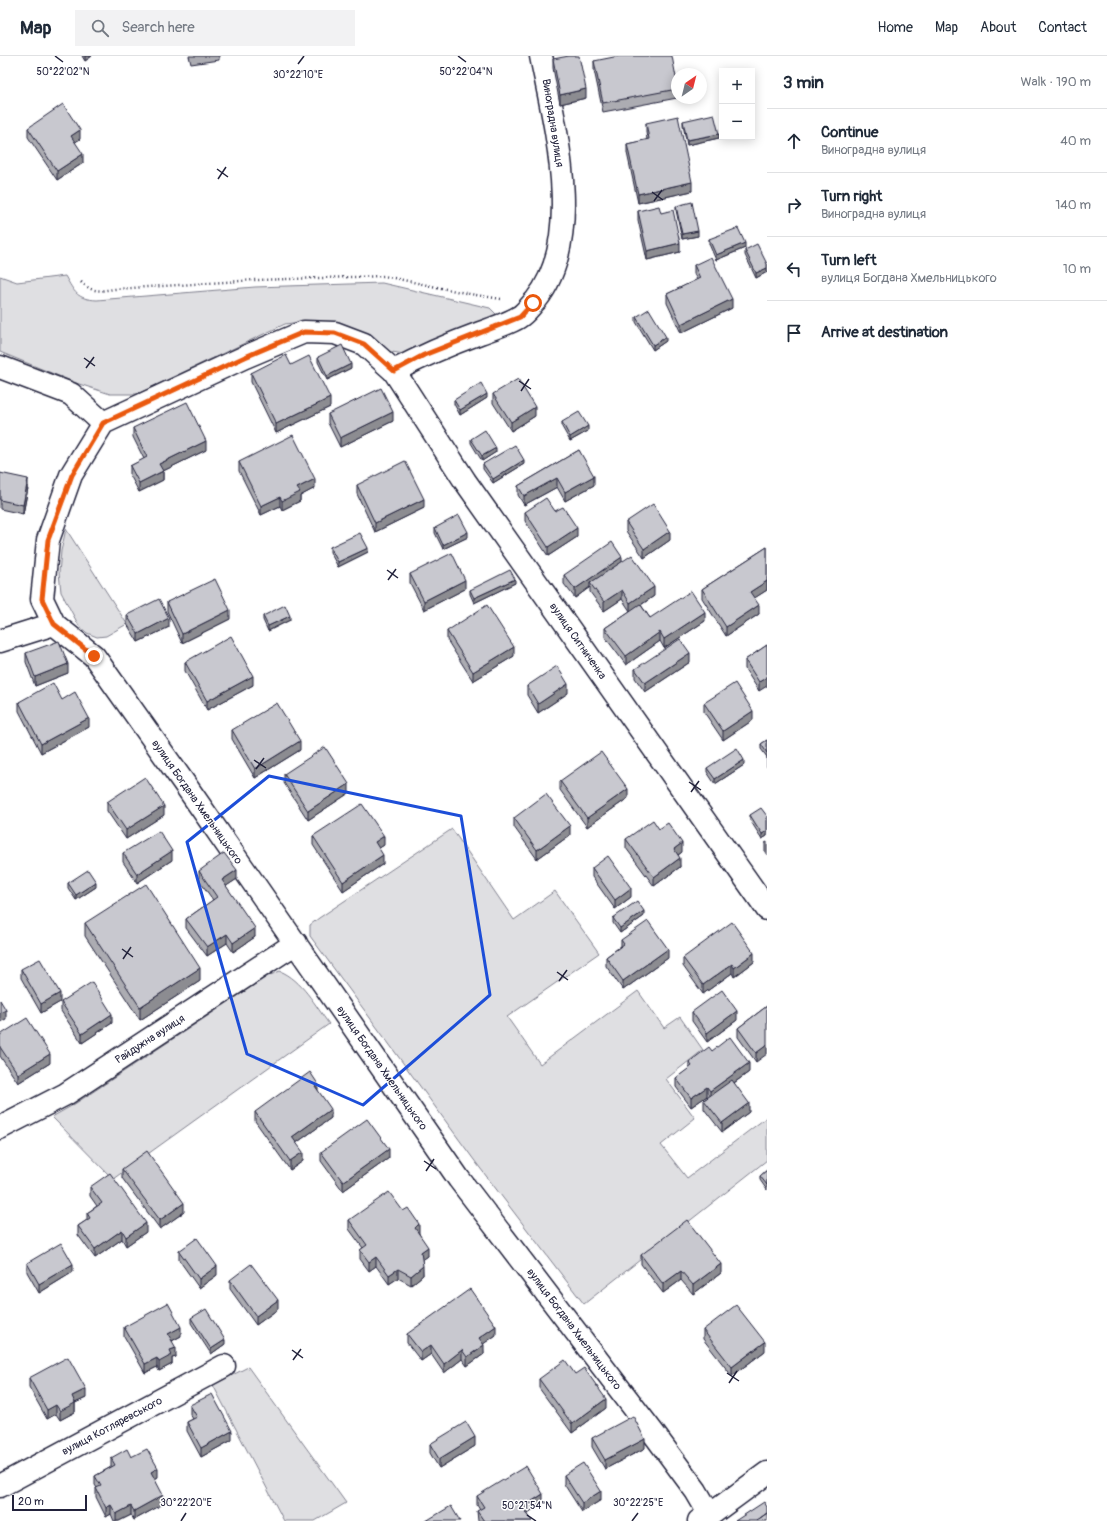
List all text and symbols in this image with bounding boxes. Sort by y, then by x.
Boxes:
search box [75,10,355,46]
text: Map [20,16,51,40]
icon: search [89,17,111,39]
text: Search here [121,18,195,37]
text: Home [878,19,913,36]
text: Map [935,19,958,36]
text: About [980,19,1016,36]
text: Contact [1038,19,1087,36]
text: 50°22'02"N [36,66,90,78]
text: 50°22'04"N [439,66,493,78]
north arrow [671,68,707,104]
map controls [719,68,755,140]
button: + [719,68,755,104]
text: 30°22'10"E [273,69,323,81]
text: 3 min [783,72,824,93]
text: Walk · 190 m [1020,74,1091,90]
street label: Виноградна вулиця [540,78,566,168]
button: − [719,104,755,140]
text: Continue [821,123,879,142]
icon: ahead [783,130,805,152]
text: 40 m [1060,133,1091,149]
text: Виноградна вулиця [821,142,926,158]
text: Turn right [821,187,882,206]
icon: right [783,194,805,216]
text: 140 m [1055,197,1091,213]
text: Виноградна вулиця [821,206,926,222]
text: Turn left [821,251,877,270]
icon: left [783,258,805,280]
text: 10 m [1063,261,1091,277]
text: вулиця Богдана Хмельницького [821,270,997,286]
route start [524,294,542,312]
icon: arrive [783,322,805,344]
text: Arrive at destination [821,323,948,342]
street label: вулиця Ситниченка [547,600,609,682]
route end [85,647,103,665]
street label: вулиця Богдана Хмельницького [149,737,245,867]
street label: вулиця Богдана Хмельницького [334,1003,430,1133]
street label: Райдужна вулиця [113,1012,187,1066]
street label: вулиця Богдана Хмельницького [524,1266,624,1392]
street label: вулиця Котляревського [60,1394,165,1458]
scale bar [12,1493,87,1512]
text: 20 m [18,1495,44,1508]
text: 30°22'20"E [160,1497,212,1509]
text: 30°22'25"E [613,1497,663,1509]
text: 50°21'54"N [502,1500,552,1512]

